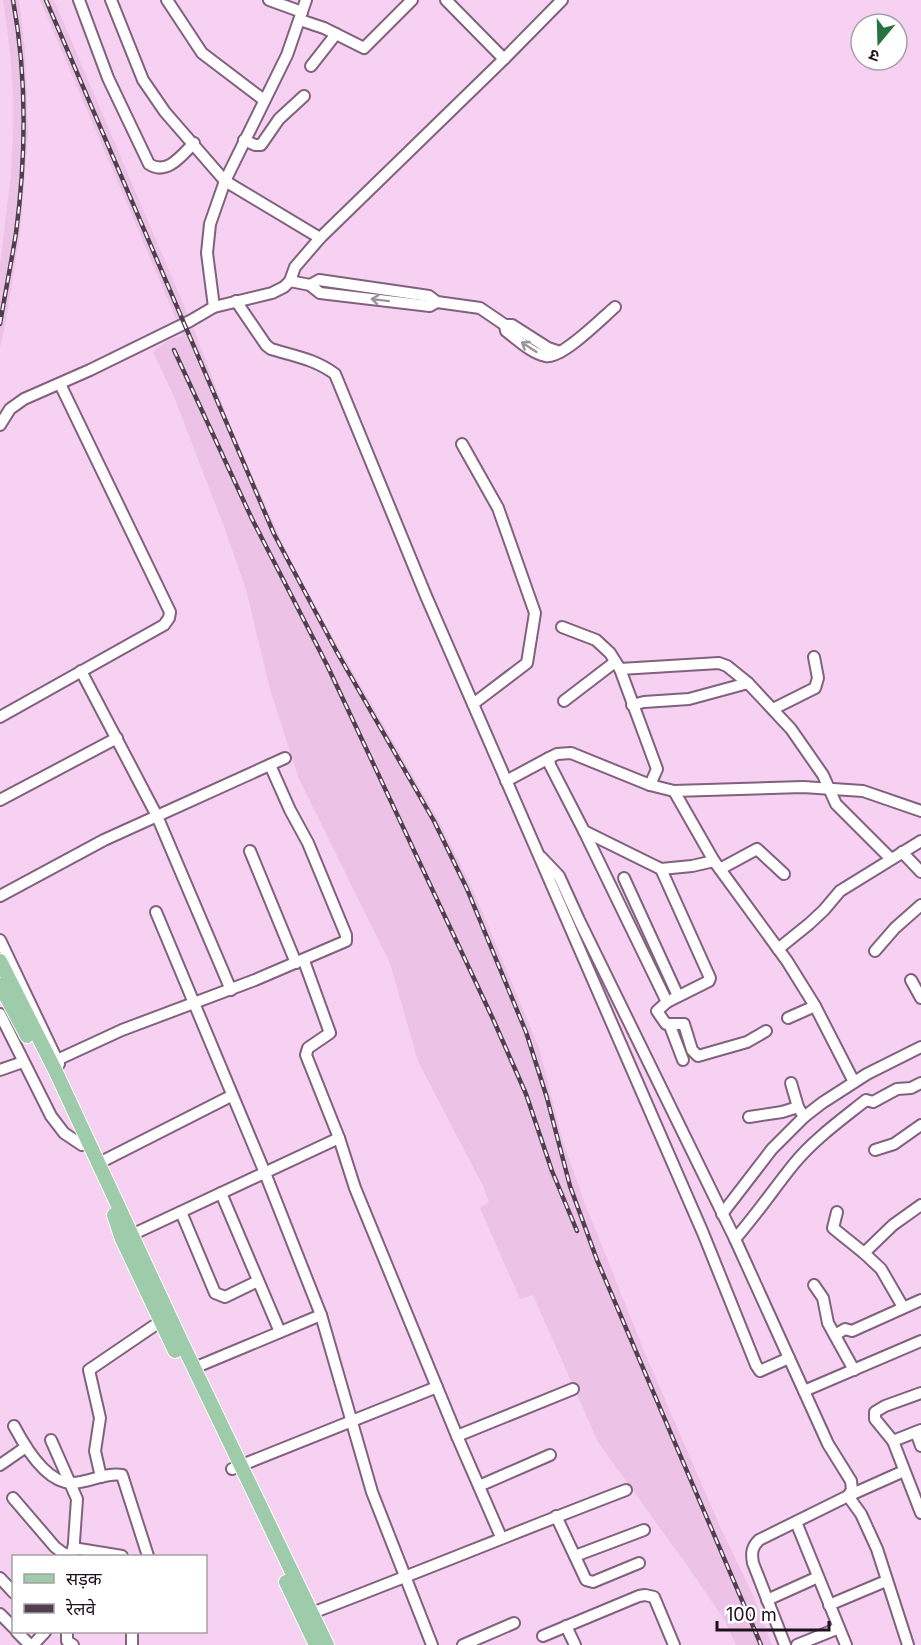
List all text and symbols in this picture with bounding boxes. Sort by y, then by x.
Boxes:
north arrow [849,12,909,72]
text: उ [866,45,882,67]
one-way arrow [370,294,390,305]
one-way arrow [521,341,538,353]
legend [12,1555,207,1633]
text: सड़क [66,1568,103,1589]
scale bar [717,1594,830,1632]
text: रेलवे [65,1598,97,1619]
text: 100 m [726,1604,777,1625]

